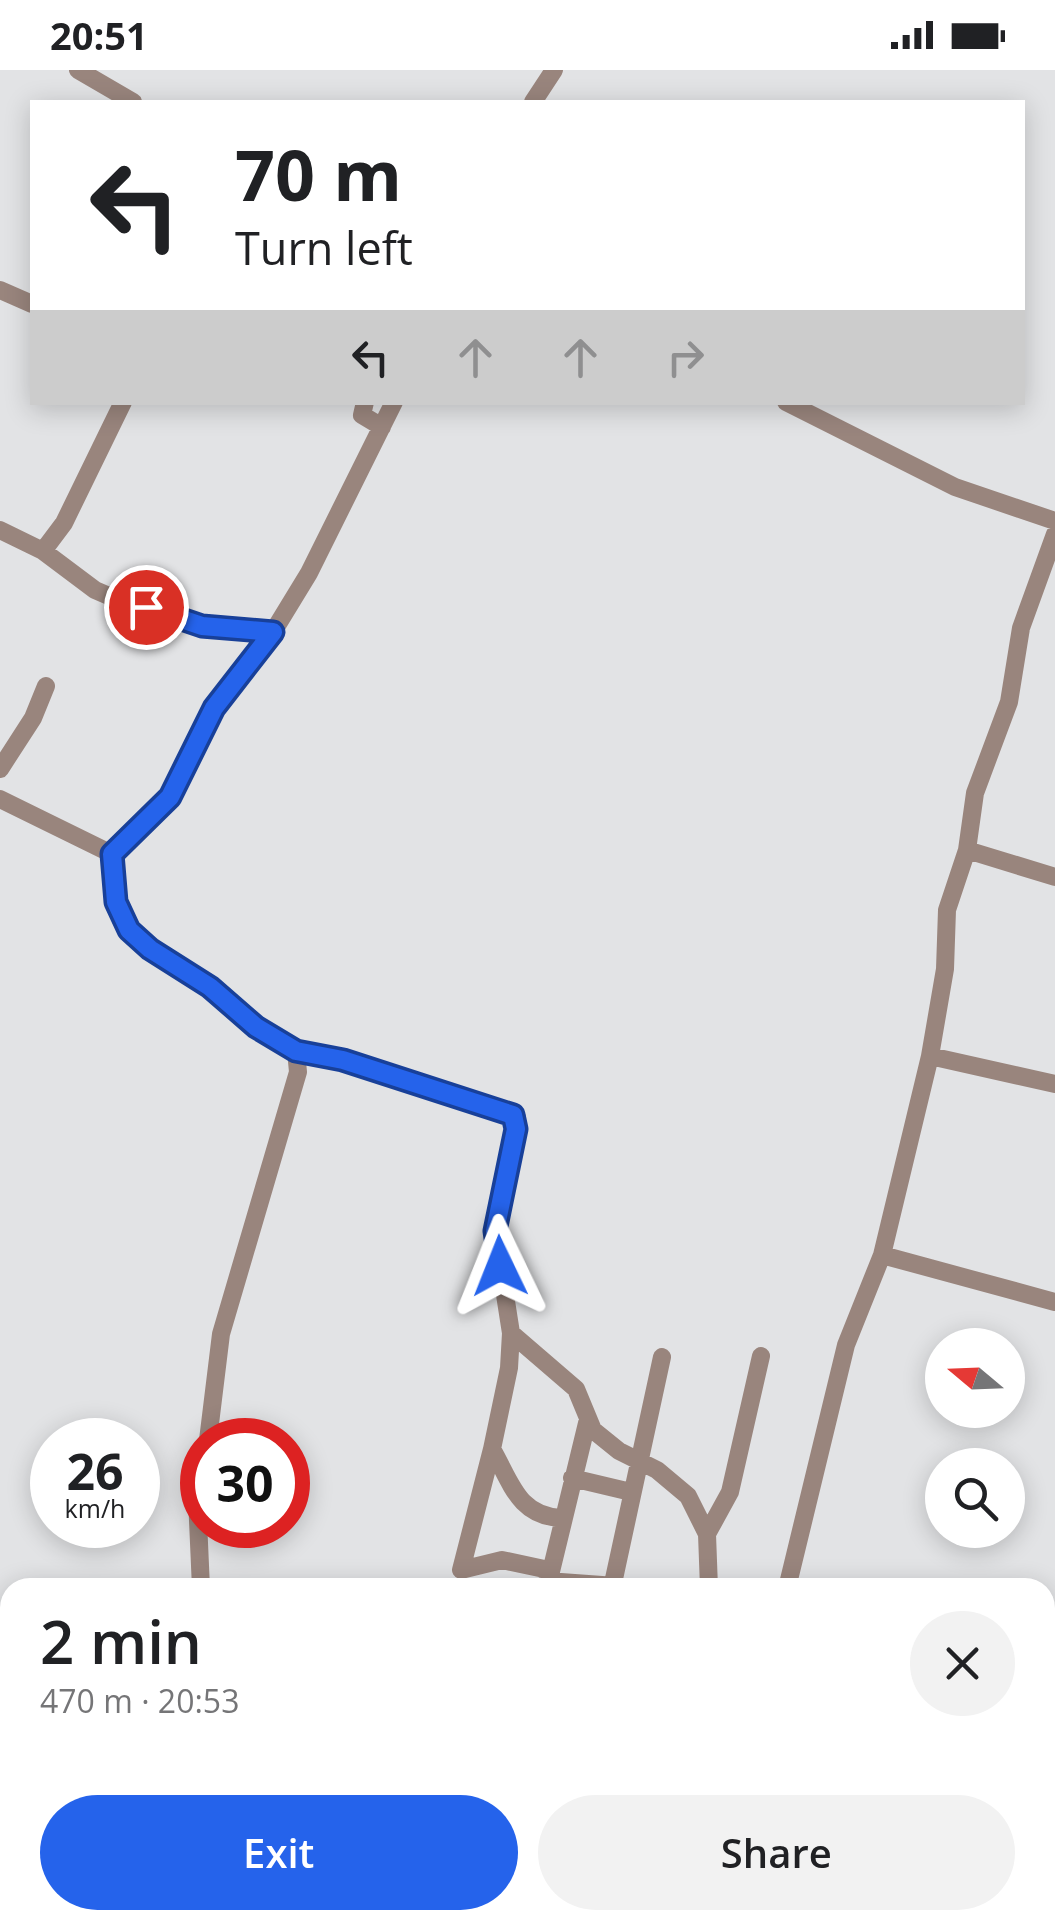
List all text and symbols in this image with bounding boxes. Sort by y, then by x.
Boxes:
text: 20:51 [50,9,148,61]
text: 70 m [235,126,402,222]
icon: left [70,140,200,270]
text: Turn left [235,217,413,278]
icon: left [343,330,398,385]
icon: ahead [448,330,503,385]
icon: ahead [553,330,608,385]
icon: right [658,330,713,385]
pin [104,565,189,650]
icon: arrive [119,580,174,635]
position arrow [448,1214,552,1318]
north arrow [925,1328,1025,1428]
map controls [925,1328,1025,1548]
speed limit sign: 30 [180,1418,310,1548]
text: 26 [66,1437,124,1505]
button: search [925,1448,1025,1548]
text: km/h [65,1491,125,1525]
text: 2 min [40,1600,202,1682]
button: close [910,1611,1015,1716]
text: 470 m · 20:53 [40,1679,239,1722]
button: Exit [40,1795,518,1910]
button: Share [538,1795,1015,1910]

